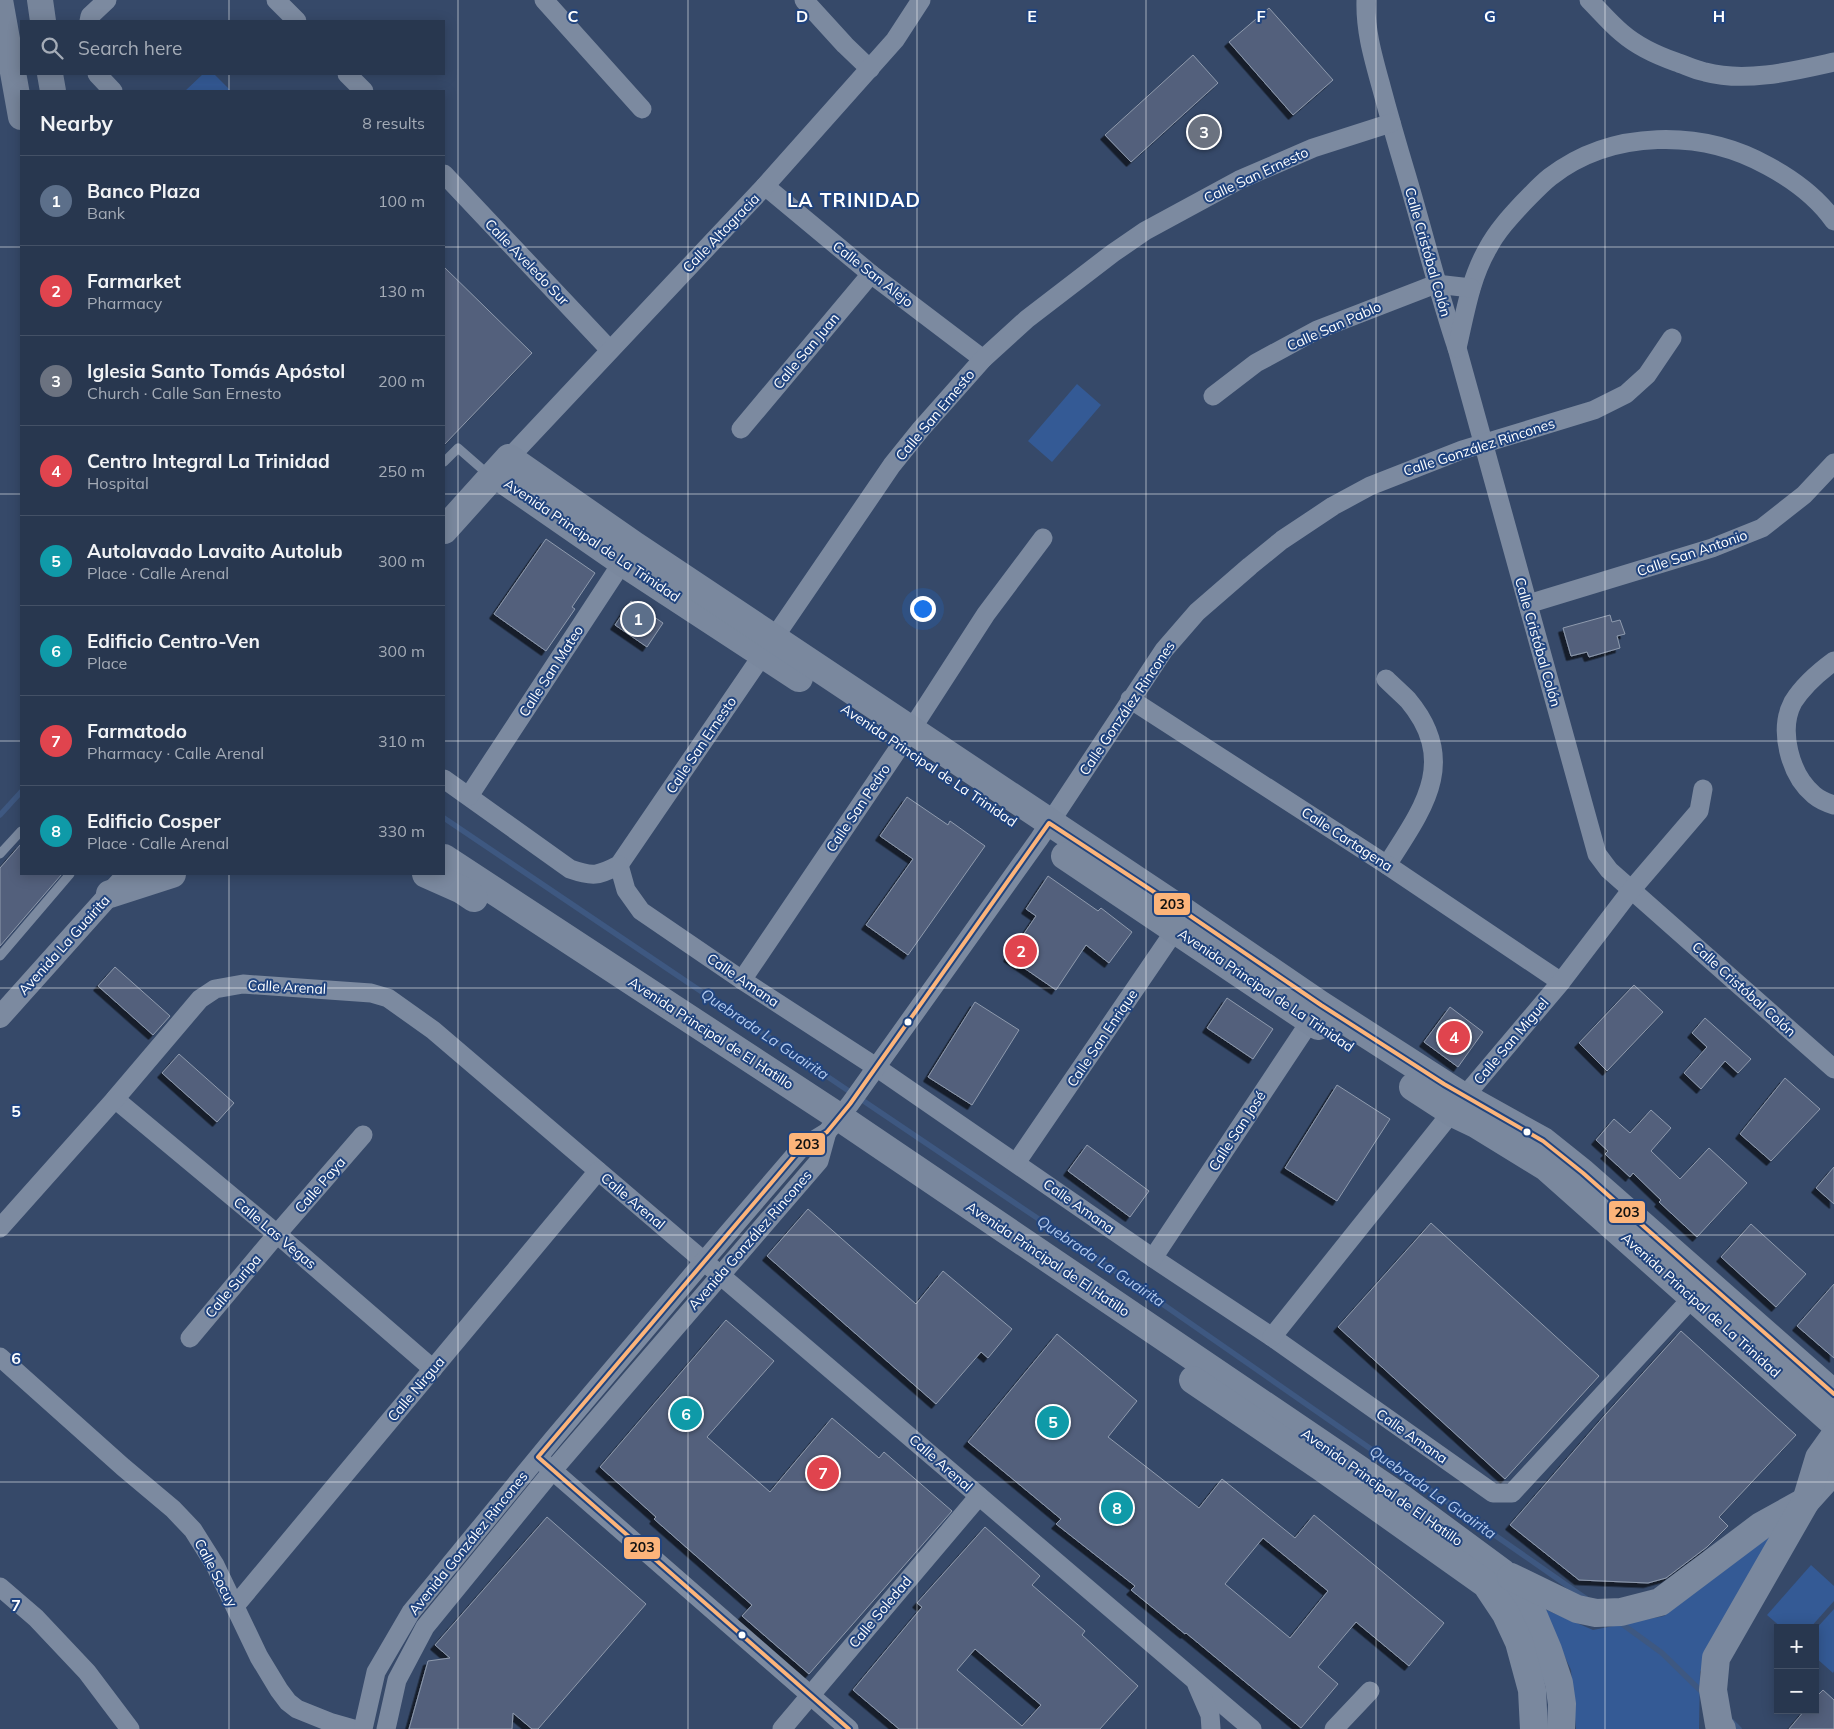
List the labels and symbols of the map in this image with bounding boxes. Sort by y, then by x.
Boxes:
text: C [568,6,579,26]
text: D [796,6,808,26]
text: E [1027,6,1037,26]
text: F [1256,6,1266,26]
text: G [1484,6,1496,26]
text: H [1713,6,1725,26]
pin: 3 [1188,113,1220,151]
street label: Calle San Ernesto [1201,143,1311,207]
street label: Calle Cristóbal Colón [1401,185,1455,319]
district label: LA TRINIDAD [787,188,921,212]
street label: Calle Altagracia [679,190,763,276]
street label: Calle Aveledo Sur [481,215,574,310]
street label: Calle San Alejo [829,237,917,311]
street label: Calle San Pablo [1284,297,1384,355]
street label: Calle San Juan [769,309,843,393]
street label: Calle San Ernesto [892,366,978,464]
street label: Calle González Rincones [1401,414,1557,480]
street label: Avenida Principal de La Trinidad [501,474,683,606]
street label: Calle San Antonio [1634,526,1750,580]
street label: Calle Cristóbal Colón [1511,575,1565,709]
your location [910,596,936,622]
pin: 1 [622,600,654,638]
street label: Calle San Mateo [515,622,587,720]
street label: Calle González Rincones [1075,637,1179,779]
street label: Calle San Ernesto [662,693,740,797]
street label: Avenida Principal de La Trinidad [838,699,1020,831]
street label: Calle San Pedro [822,760,894,856]
street label: Calle Cartagena [1298,803,1396,875]
street label: Avenida La Guairita [14,891,114,999]
line badge: 203 [1153,892,1191,916]
text: 203 [1159,895,1185,913]
street label: Avenida Principal de La Trinidad [1175,924,1357,1056]
pin: 2 [1005,932,1037,970]
street label: Calle Cristóbal Colón [1688,938,1800,1040]
street label: Calle Amana [703,949,783,1011]
street label: Avenida Principal de El Hatillo [625,973,797,1093]
street label: Calle Arenal [247,976,327,998]
water label: Quebrada La Guairita [697,984,833,1084]
street label: Calle San Enrique [1063,986,1141,1090]
street label: Calle San Miguel [1470,994,1552,1088]
unlabelled marker [903,1017,913,1027]
pin: 4 [1438,1018,1470,1056]
street label: Calle San José [1204,1088,1270,1174]
text: 5 [11,1101,21,1121]
unlabelled marker [1522,1127,1532,1137]
line badge: 203 [788,1132,826,1156]
text: 203 [794,1135,820,1153]
street label: Calle Paya [291,1153,349,1217]
street label: Avenida González Rincones [684,1166,816,1314]
street label: Calle Arenal [597,1169,669,1233]
street label: Calle Amana [1040,1175,1118,1237]
street label: Calle Las Vegas [230,1193,320,1273]
street label: Avenida Principal de El Hatillo [963,1197,1133,1321]
line badge: 203 [1608,1200,1646,1224]
text: 203 [1614,1203,1640,1221]
water label: Quebrada La Guairita [1033,1211,1169,1311]
street label: Avenida Principal de La Trinidad [1618,1229,1784,1381]
street label: Calle Suripa [201,1250,265,1322]
text: 6 [11,1348,21,1368]
street label: Calle Nirgua [384,1353,448,1425]
pin: 6 [670,1395,702,1433]
pin: 5 [1037,1403,1069,1441]
street label: Calle Amana [1373,1405,1451,1467]
street label: Avenida Principal de El Hatillo [1298,1424,1466,1550]
street label: Calle Arenal [905,1430,977,1496]
water label: Quebrada La Guairita [1366,1441,1500,1543]
pin: 7 [807,1454,839,1492]
street label: Avenida González Rincones [404,1468,532,1618]
pin: 8 [1101,1489,1133,1527]
street label: Calle Socuy [190,1536,242,1611]
line badge: 203 [623,1536,661,1560]
text: 203 [629,1538,655,1556]
street label: Calle Soledad [845,1572,915,1652]
text: 7 [11,1595,21,1615]
unlabelled marker [737,1630,747,1640]

